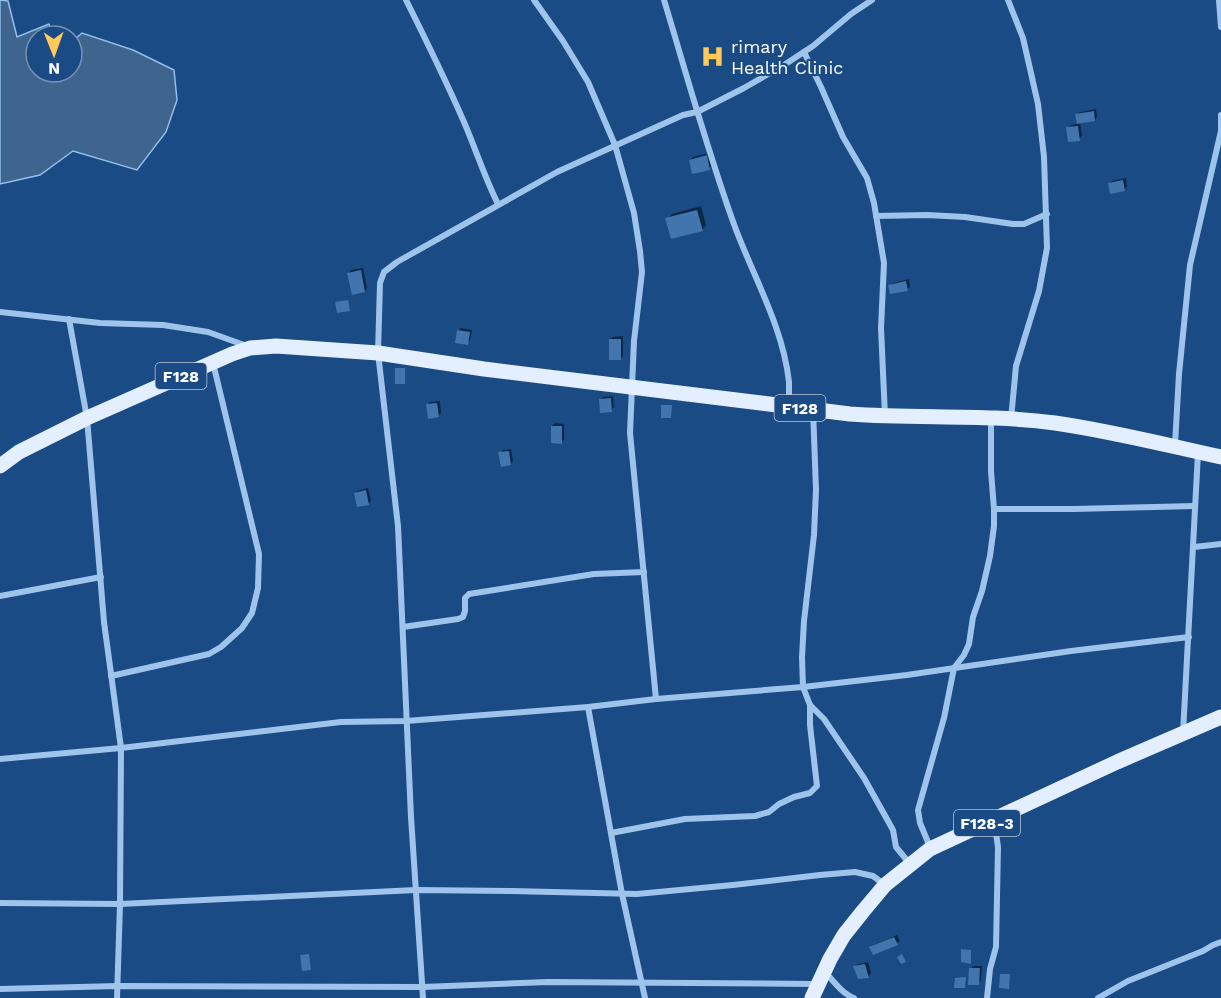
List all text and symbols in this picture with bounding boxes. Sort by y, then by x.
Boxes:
north arrow [24,24,84,84]
place label: rimary Health Clinic [731,36,843,78]
hospital icon: rimary Health Clinic [700,44,726,70]
text: N [48,59,60,78]
road number: F128 [156,363,207,389]
road number: F128 [774,395,826,421]
road number: F128-3 [954,810,1020,836]

